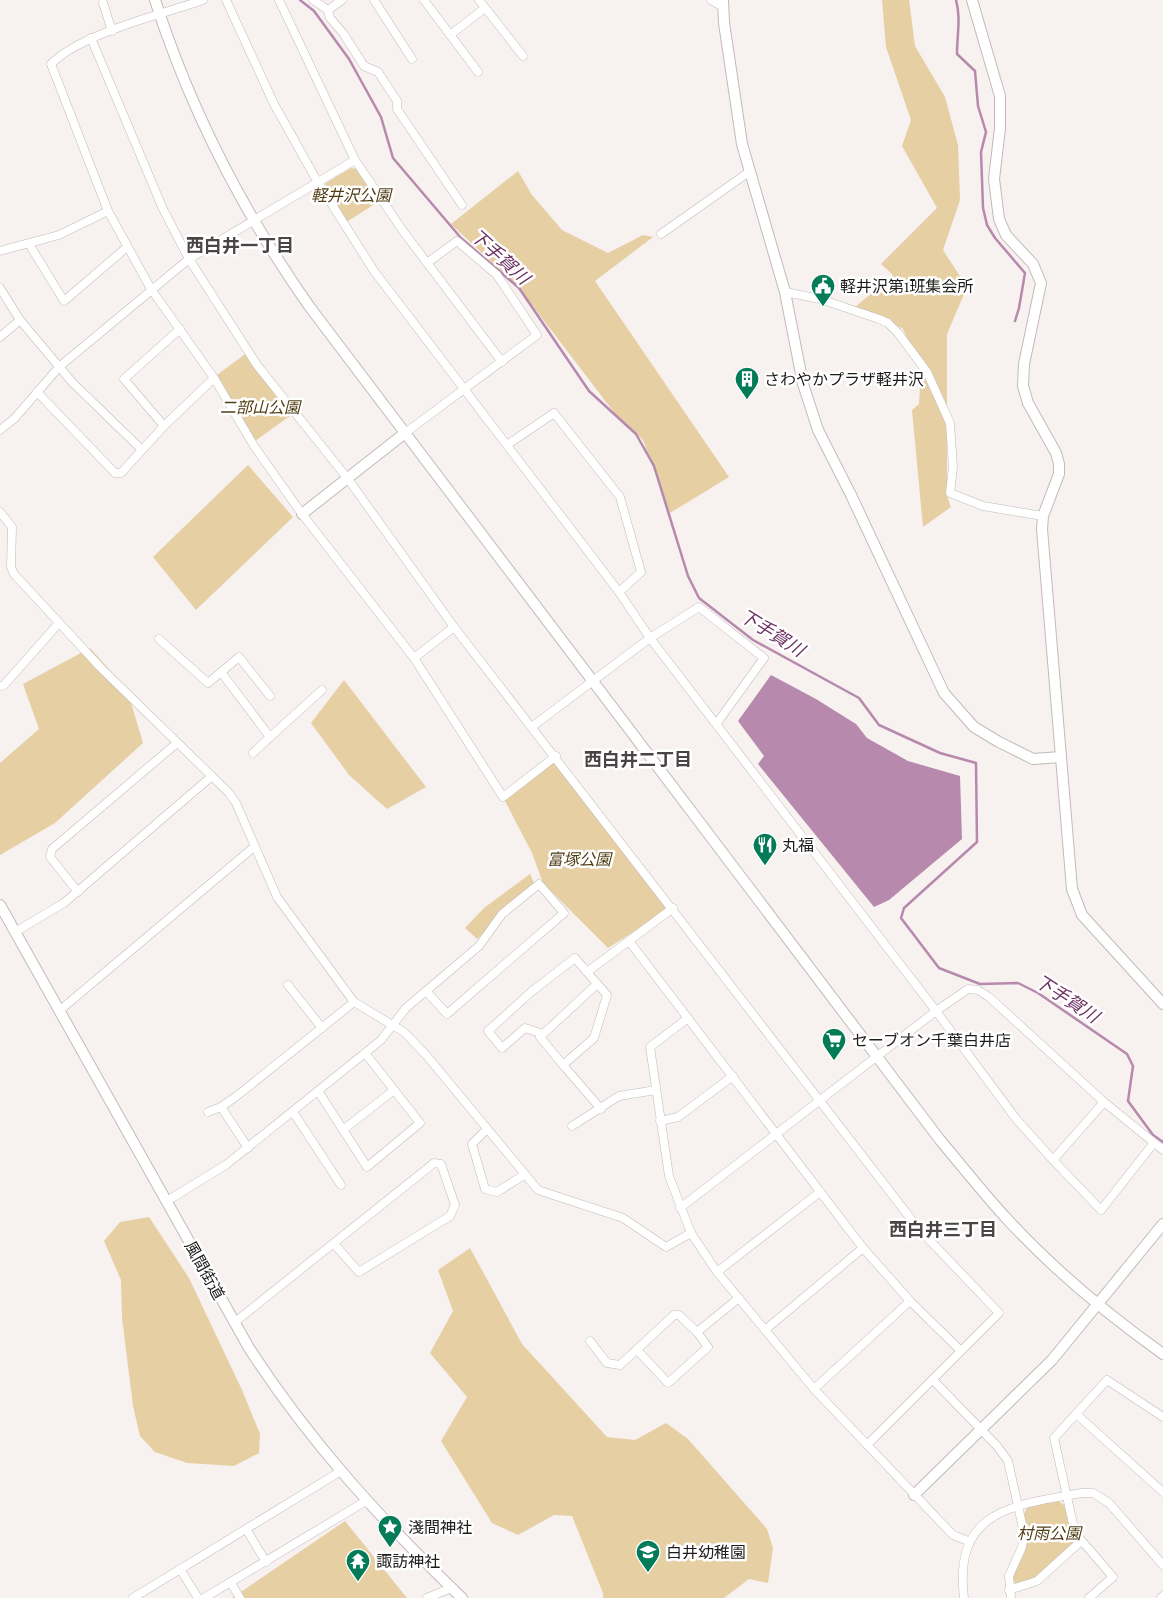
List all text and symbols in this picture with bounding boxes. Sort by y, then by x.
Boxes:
park label: 軽井沢公園 [311,187,393,204]
water label: 下手賀川 [467,225,535,290]
district label: 西白井一丁目 [186,236,294,256]
public building icon: 軽井沢第1班集会所 [810,273,836,307]
place label: 軽井沢第1班集会所 [840,278,973,295]
building icon: さわやかプラザ軽井沢 [734,366,760,400]
place label: さわやかプラザ軽井沢 [764,371,924,388]
park label: 二部山公園 [220,399,302,416]
water label: 下手賀川 [736,605,810,662]
district label: 西白井二丁目 [584,750,692,770]
restaurant icon: 丸福 [752,832,778,866]
place label: 丸福 [782,837,814,854]
park label: 富塚公園 [547,851,613,868]
water label: 下手賀川 [1031,971,1104,1028]
supermarket icon: セーブオン千葉白井店 [821,1027,847,1061]
place label: セーブオン千葉白井店 [852,1032,1011,1049]
district label: 西白井三丁目 [889,1220,997,1240]
street label: 風間街道 [182,1238,228,1302]
place icon: 淺間神社 [377,1514,403,1548]
place label: 淺間神社 [408,1519,472,1536]
park label: 村雨公園 [1017,1525,1083,1542]
school or university icon: 白井幼稚園 [635,1539,661,1573]
place label: 白井幼稚園 [666,1544,746,1561]
temple icon: 諏訪神社 [345,1548,371,1582]
place label: 諏訪神社 [376,1553,440,1570]

